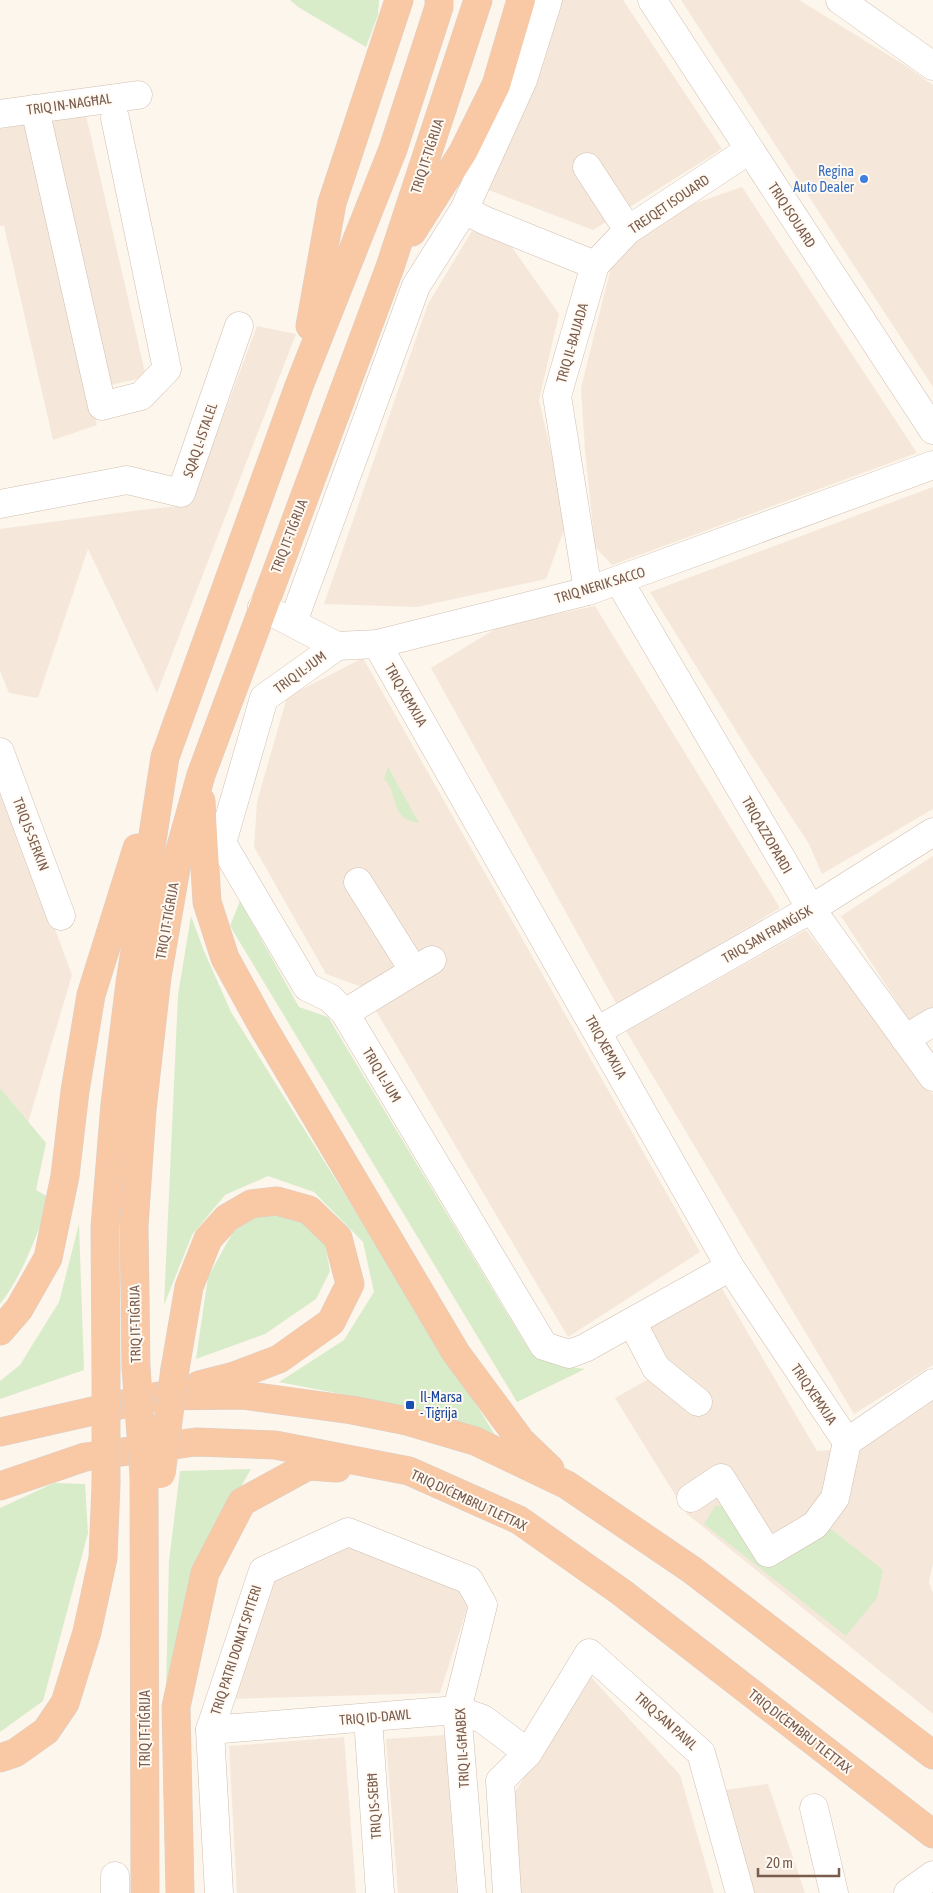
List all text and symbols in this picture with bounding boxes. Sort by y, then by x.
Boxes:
street label: TRIQ IN-NAGĦAL [26,90,113,118]
street label: TRIQ IT-TIĠRIJA [407,116,447,195]
place label: Regina Auto Dealer [793,163,855,195]
street label: TREJQET ISOUARD [626,171,712,237]
marker: Regina Auto Dealer [858,173,870,185]
street label: TRIQ ISOUARD [765,179,819,251]
street label: TRIQ IL-BAJJADA [553,301,591,385]
street label: SQAQ L-ISTALEL [180,400,220,479]
street label: TRIQ IT-TIĠRIJA [268,497,310,575]
street label: TRIQ NERIK SACCO [553,564,647,606]
street label: TRIQ IL-JUM [271,648,329,696]
street label: TRIQ XEMXIJA [382,661,430,729]
street label: TRIQ AZZOPARDI [739,794,795,876]
street label: TRIQ IS-SERKIN [10,795,52,873]
street label: TRIQ IT-TIĠRIJA [152,881,182,961]
street label: TRIQ SAN FRANĠISK [719,902,815,966]
street label: TRIQ XEMXIJA [582,1013,630,1081]
street label: TRIQ IL-JUM [360,1045,404,1105]
street label: TRIQ IT-TIĠRIJA [126,1285,144,1363]
street label: TRIQ XEMXIJA [788,1361,840,1427]
place label: Il-Marsa - Tiġrija [420,1389,462,1421]
marker: Il-Marsa - Tiġrija [404,1399,416,1411]
street label: TRIQ DIĊEMBRU TLETTAX [408,1466,530,1534]
street label: TRIQ PATRI DONAT SPITERI [207,1583,265,1717]
street label: TRIQ DIĊEMBRU TLETTAX [745,1686,855,1777]
street label: TRIQ SAN PAWL [632,1689,701,1753]
street label: TRIQ IT-TIĠRIJA [137,1690,153,1768]
street label: TRIQ ID-DAWL [339,1706,412,1728]
street label: TRIQ IL-GĦABEX [452,1707,472,1788]
street label: TRIQ IS-SEBĦ [364,1772,384,1840]
scale bar [758,1846,839,1878]
text: 20 m [766,1854,793,1871]

